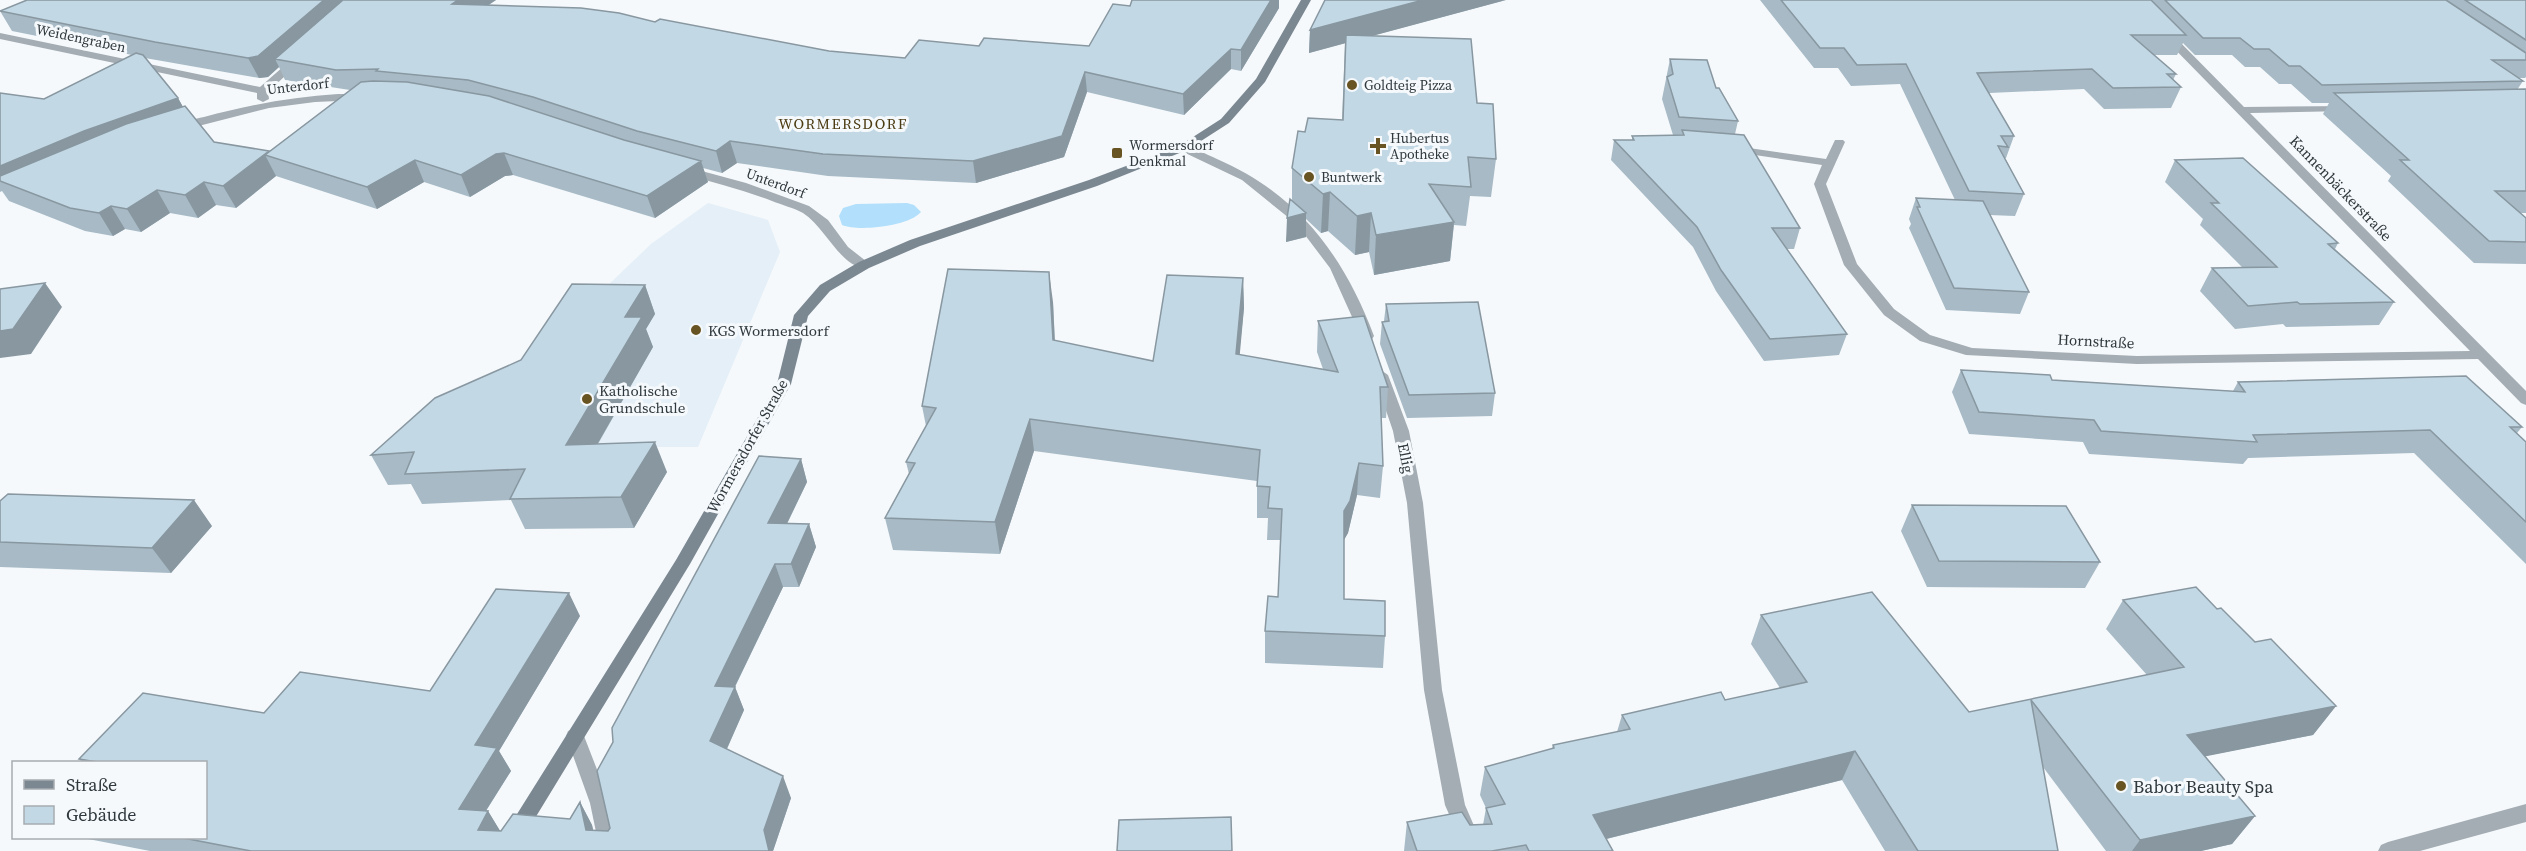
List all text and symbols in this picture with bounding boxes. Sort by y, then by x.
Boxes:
street label: Weidengraben [34,19,128,57]
street label: Unterdorf [266,73,331,99]
place label: Goldteig Pizza [1364,75,1453,95]
marker: Goldteig Pizza [1345,78,1359,92]
district label: WORMERSDORF [778,113,908,134]
place label: Hubertus Apotheke [1390,128,1449,164]
street label: Kannenbäckerstraße [2285,131,2397,246]
place label: Wormersdorf Denkmal [1129,135,1214,171]
marker: Hubertus Apotheke [1371,139,1385,153]
marker: Wormersdorf Denkmal [1110,146,1124,160]
street label: Unterdorf [743,163,810,203]
place label: Buntwerk [1321,167,1382,187]
marker: Buntwerk [1302,170,1316,184]
place label: KGS Wormersdorf [708,320,830,341]
marker: KGS Wormersdorf [689,323,703,337]
street label: Hornstraße [2057,329,2135,354]
street label: Wormersdorfer Straße [701,375,793,517]
place label: Katholische Grundschule [599,380,686,418]
marker: Katholische Grundschule [580,392,594,406]
street label: Ellig [1393,441,1419,475]
legend [12,761,207,839]
text: Straße [66,772,117,797]
place label: Babor Beauty Spa [2133,774,2274,799]
marker: Babor Beauty Spa [2114,779,2128,793]
text: Gebäude [66,802,137,827]

